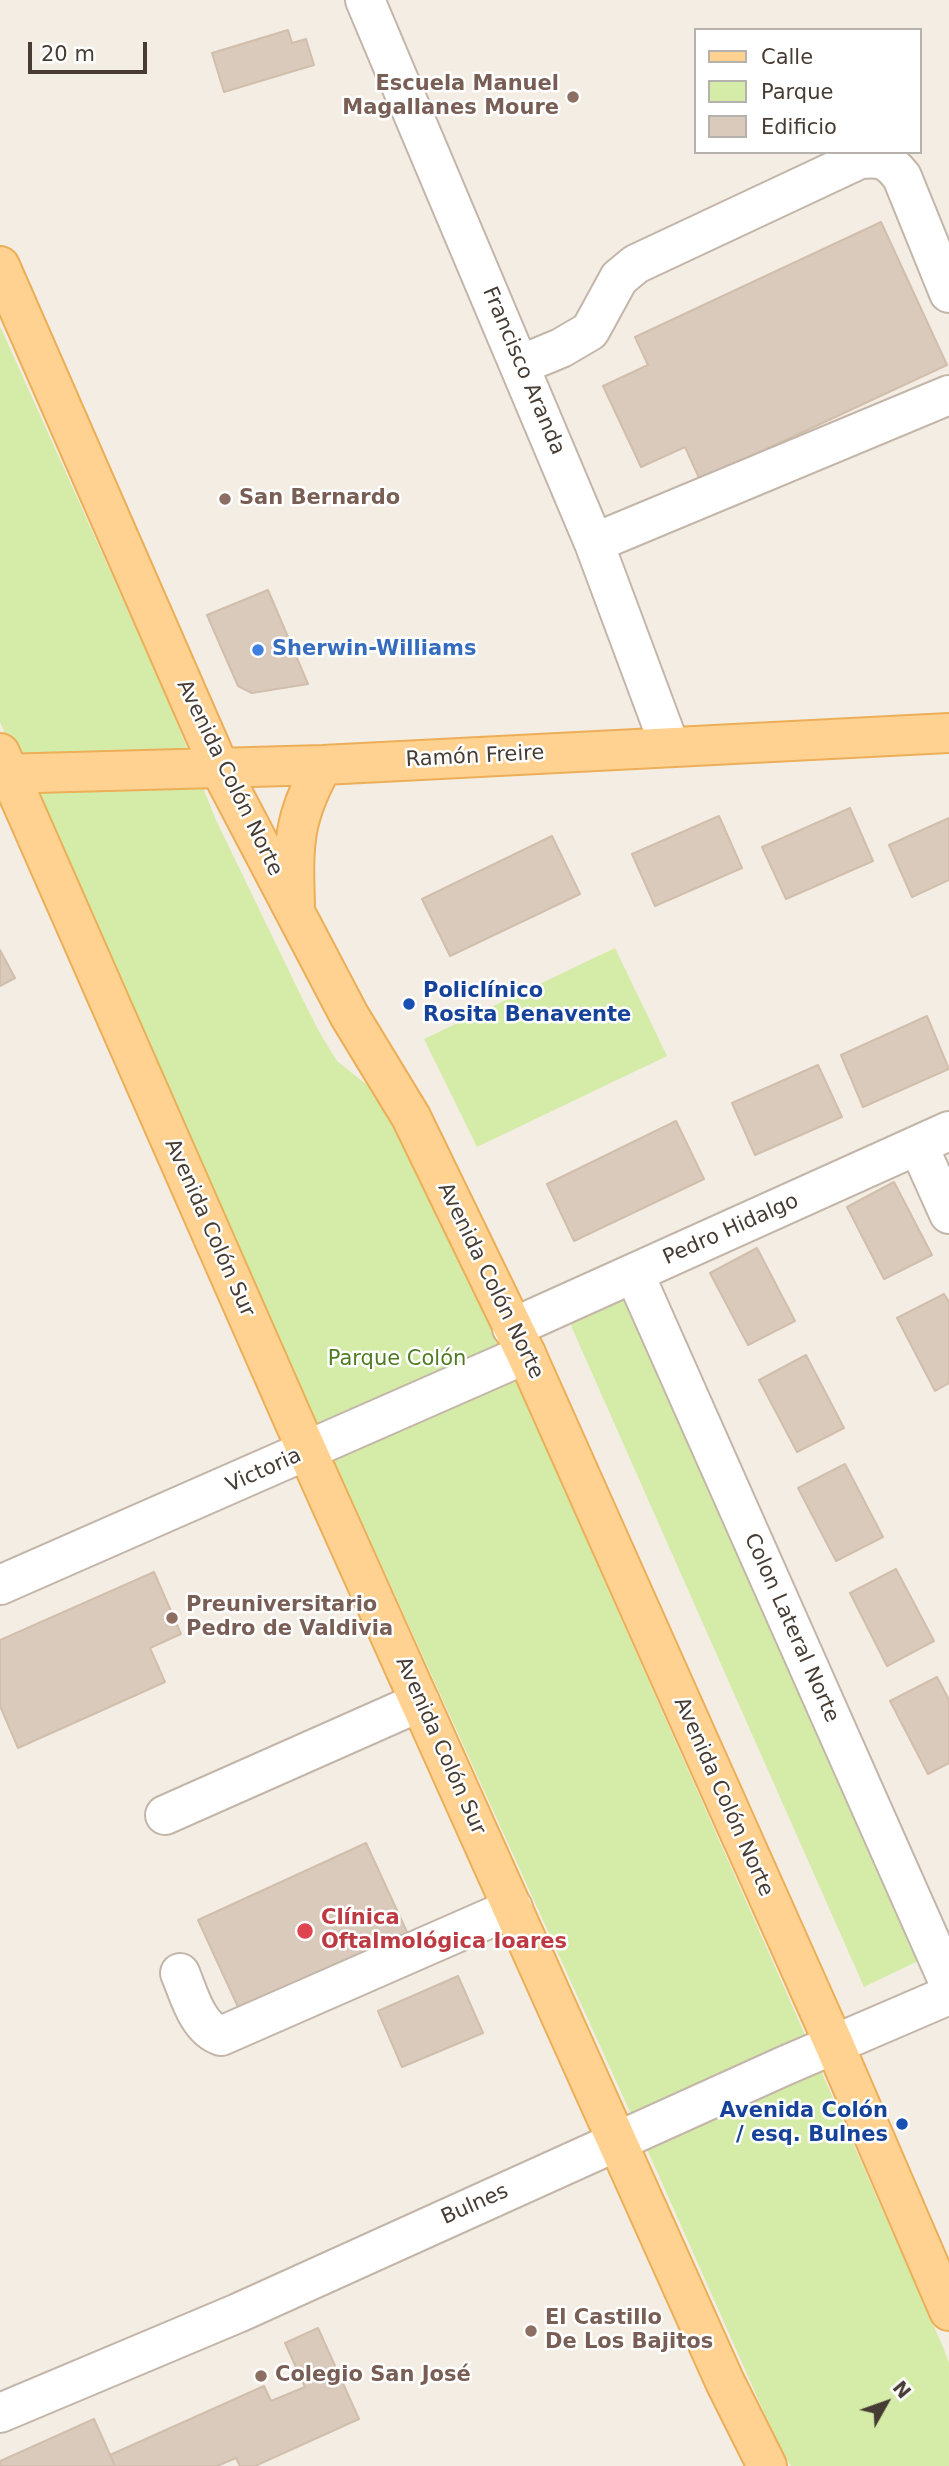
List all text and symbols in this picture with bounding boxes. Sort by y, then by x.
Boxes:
scale bar [32,28,150,72]
legend [694,28,921,154]
text: 20 m [41,42,95,66]
text: Calle [761,45,813,69]
place label: Escuela Manuel Magallanes Moure [342,72,559,122]
text: Parque [761,80,833,104]
marker: Escuela Manuel Magallanes Moure [565,89,581,105]
text: Edificio [761,115,837,139]
street label: Francisco Aranda [476,283,570,459]
place label: San Bernardo [239,486,400,512]
marker: San Bernardo [217,491,233,507]
place label: Sherwin-Williams [272,637,477,663]
marker: Sherwin-Williams [250,642,266,658]
street label: Avenida Colón Norte [171,676,287,880]
street label: Ramón Freire [405,741,545,773]
place label: Policlínico Rosita Benavente [423,979,631,1029]
marker: Policlínico Rosita Benavente [401,996,417,1012]
street label: Avenida Colón Sur [158,1135,260,1321]
street label: Avenida Colón Norte [432,1179,548,1383]
street label: Pedro Hidalgo [659,1189,803,1271]
park label: Parque Colón [328,1347,466,1373]
street label: Victoria [222,1443,306,1499]
street label: Colon Lateral Norte [738,1530,844,1726]
place label: Preuniversitario Pedro de Valdivia [186,1593,393,1643]
marker: Preuniversitario Pedro de Valdivia [164,1610,180,1626]
street label: Avenida Colón Sur [389,1653,491,1839]
street label: Avenida Colón Norte [668,1694,778,1900]
place label: Clínica Oftalmológica Ioares [321,1906,567,1956]
marker: Clínica Oftalmológica Ioares [295,1921,315,1941]
place label: Avenida Colón / esq. Bulnes [719,2099,888,2149]
marker: Avenida Colón / esq. Bulnes [894,2116,910,2132]
street label: Bulnes [438,2179,512,2231]
place label: El Castillo De Los Bajitos [545,2306,713,2356]
marker: El Castillo De Los Bajitos [523,2323,539,2339]
place label: Colegio San José [275,2363,471,2389]
marker: Colegio San José [253,2368,269,2384]
north arrow [851,2368,921,2438]
text: N [889,2376,916,2403]

